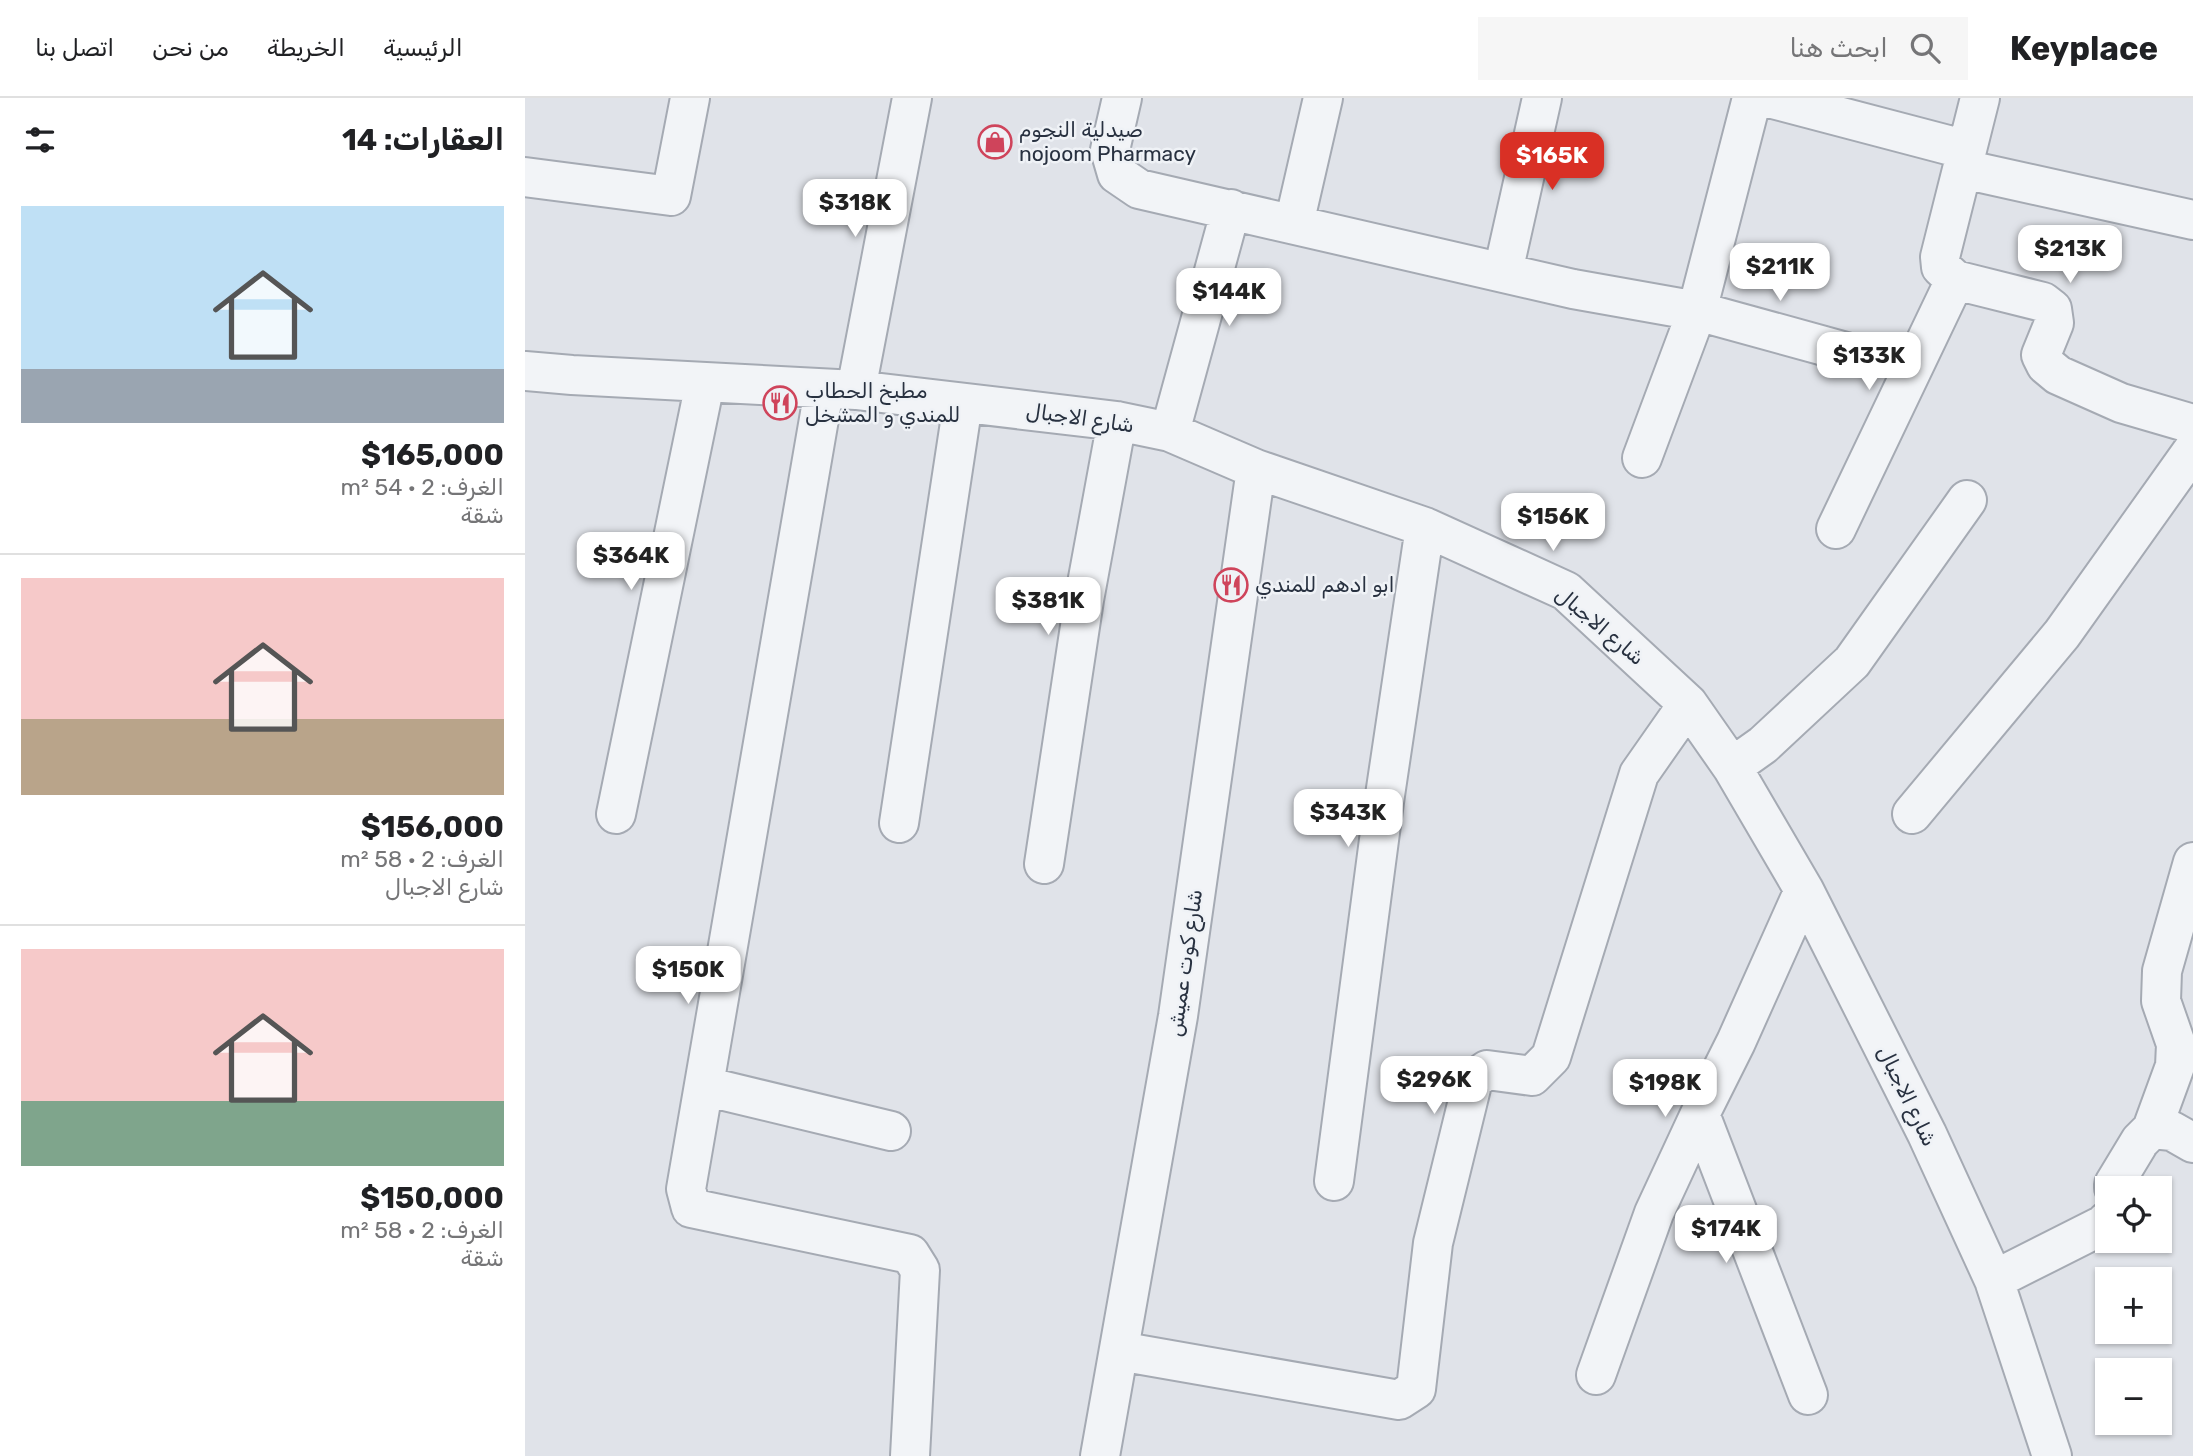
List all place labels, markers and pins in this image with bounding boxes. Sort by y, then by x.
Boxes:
place label: صيدلية النجوم nojoom Pharmacy [1019,117,1196,166]
shop icon: صيدلية النجوم nojoom Pharmacy [976,123,1014,161]
pin: $165K [1503,132,1601,192]
pin: $318K [806,180,904,239]
pin: $213K [2021,226,2119,285]
pin: $211K [1731,244,1829,303]
pin: $144K [1180,268,1278,328]
pin: $133K [1820,332,1918,392]
place label: مطبخ الحطاب للمندي و المشخل [805,378,960,429]
restaurant icon: مطبخ الحطاب للمندي و المشخل [761,384,799,422]
pin: $156K [1504,494,1602,553]
pin: $364K [582,532,680,592]
restaurant icon: ابو ادهم للمندي [1212,566,1250,604]
place label: ابو ادهم للمندي [1255,572,1395,599]
pin: $381K [999,578,1097,637]
pin: $343K [1299,790,1397,849]
pin: $150K [639,946,737,1006]
pin: $296K [1385,1056,1483,1116]
pin: $198K [1616,1060,1714,1119]
pin: $174K [1677,1206,1775,1265]

